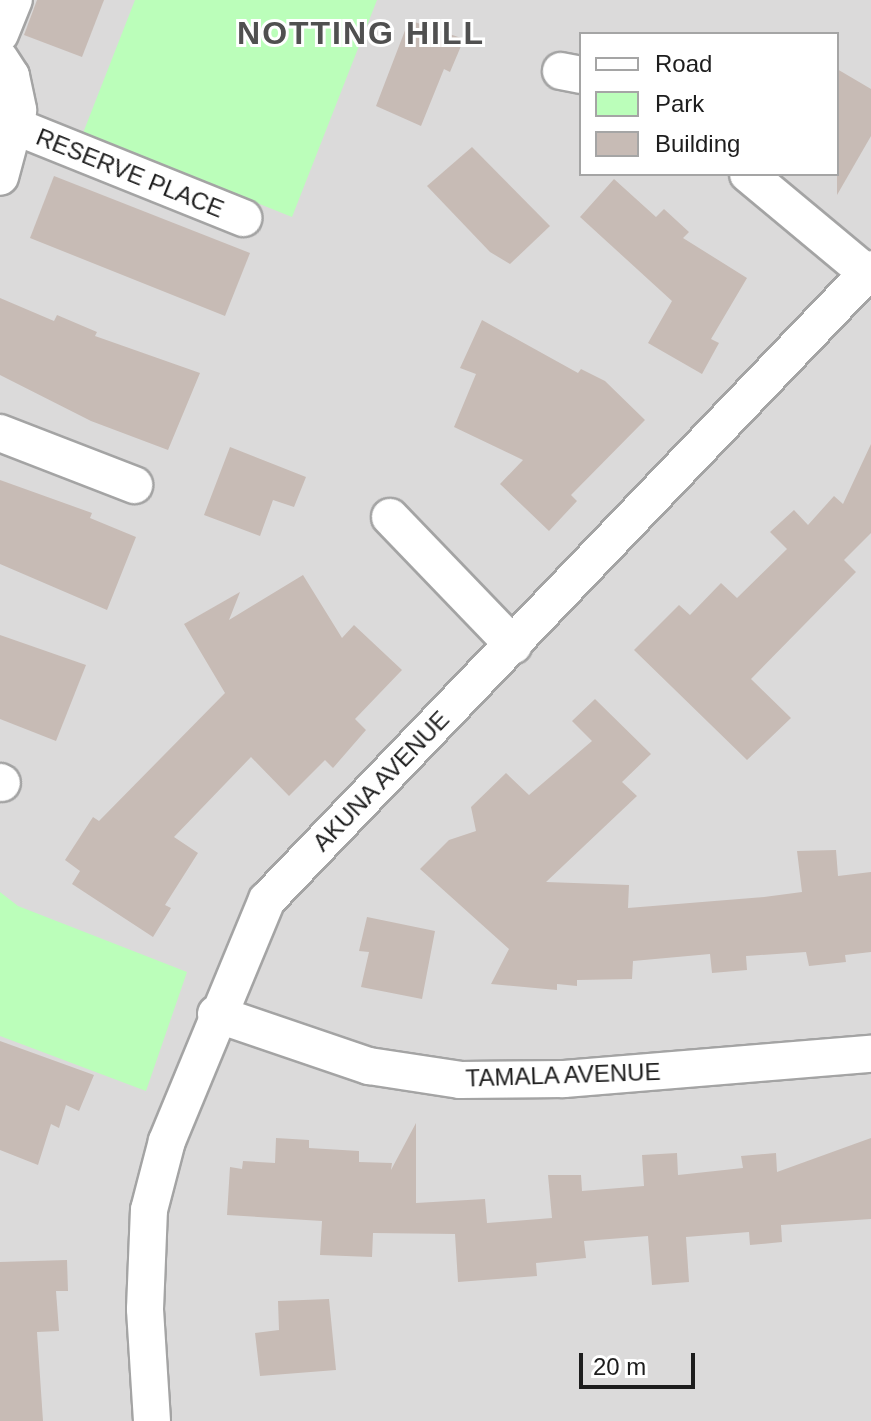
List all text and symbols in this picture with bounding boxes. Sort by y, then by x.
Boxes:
district label: NOTTING HILL [237,14,485,52]
legend [579,32,839,176]
text: Road [655,50,712,77]
text: Park [655,90,704,117]
street label: RESERVE PLACE [32,122,228,224]
text: Building [655,130,740,157]
street label: AKUNA AVENUE [306,704,456,858]
street label: TAMALA AVENUE [464,1057,662,1093]
scale bar [583,1337,699,1387]
text: 20 m [593,1353,646,1380]

